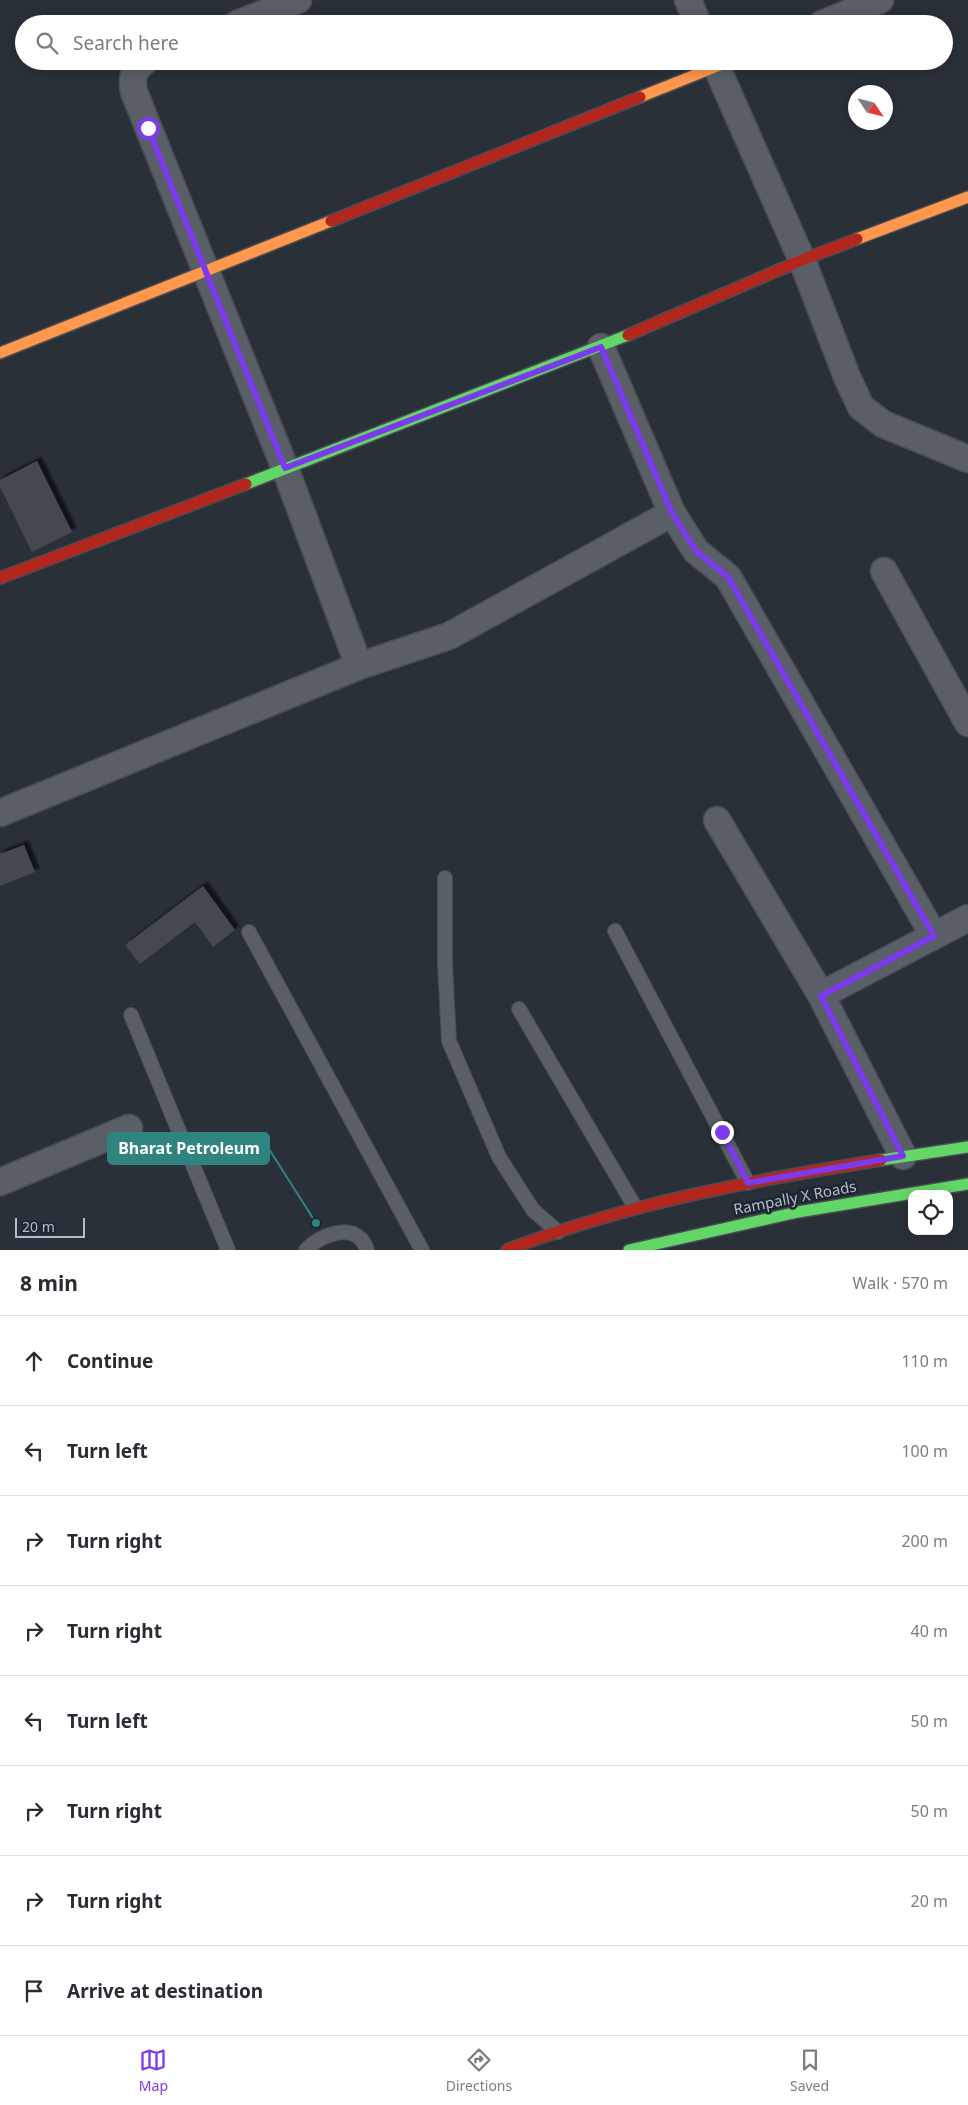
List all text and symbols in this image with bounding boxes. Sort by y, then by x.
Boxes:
search box [15,15,953,70]
icon: search [33,29,61,57]
text: Search here [73,30,179,56]
north arrow [848,85,893,130]
route start [137,117,160,140]
route end [711,1121,734,1144]
callout: Bharat Petroleum [108,1133,269,1164]
text: Bharat Petroleum [118,1137,260,1159]
street label: Rampally X Roads [732,1175,858,1219]
map controls [908,1190,953,1235]
button: locate [908,1190,953,1235]
scale bar [15,1215,85,1238]
text: 20 m [22,1217,55,1236]
text: 8 min [20,1269,78,1297]
text: Walk · 570 m [853,1272,948,1294]
icon: ahead [20,1347,48,1375]
text: Continue [67,1348,153,1374]
text: 110 m [901,1350,948,1372]
icon: left [20,1437,48,1465]
text: Turn left [67,1438,148,1464]
text: 100 m [901,1440,948,1462]
icon: right [20,1527,48,1555]
text: Turn right [67,1528,162,1554]
text: 200 m [901,1530,948,1552]
icon: right [20,1617,48,1645]
text: Turn right [67,1618,162,1644]
text: 40 m [911,1620,948,1642]
icon: left [20,1707,48,1735]
text: Turn left [67,1708,148,1734]
text: 50 m [911,1710,948,1732]
icon: right [20,1797,48,1825]
text: Turn right [67,1798,162,1824]
text: 50 m [911,1800,948,1822]
icon: right [20,1887,48,1915]
text: Turn right [67,1888,162,1914]
text: 20 m [911,1890,948,1912]
icon: arrive [20,1977,48,2005]
text: Arrive at destination [67,1978,263,2004]
tab: Map [139,2046,168,2095]
tab: Directions [446,2046,512,2095]
tab: Saved [790,2046,829,2095]

